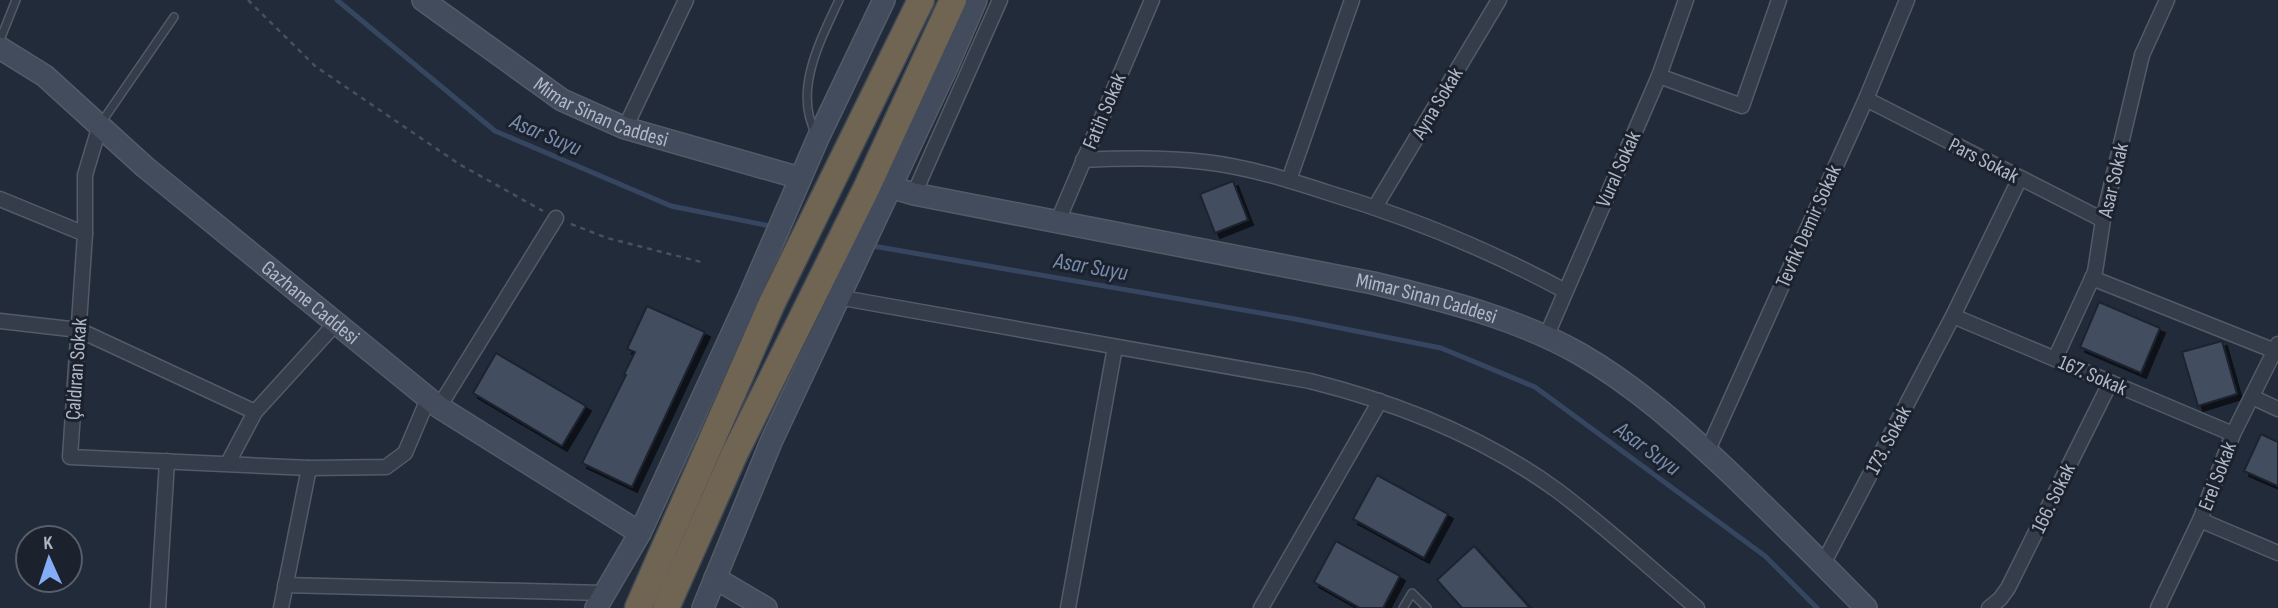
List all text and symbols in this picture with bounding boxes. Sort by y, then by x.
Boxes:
street label: Ayna Sokak [1406,63,1469,144]
street label: Fatih Sokak [1077,69,1132,153]
street label: Mimar Sinan Caddesi [529,72,671,153]
water label: Asar Suyu [505,107,586,163]
street label: Vural Sokak [1591,127,1646,211]
street label: Pars Sokak [1945,132,2023,189]
street label: Asar Sokak [2093,140,2134,221]
street label: Tevfik Demir Sokak [1770,161,1847,291]
water label: Asar Suyu [1051,247,1130,287]
street label: Gazhane Caddesi [256,255,364,350]
street label: Mimar Sinan Caddesi [1354,268,1500,329]
street label: Çaldıran Sokak [60,317,93,421]
street label: 167. Sokak [2055,350,2131,401]
street label: 173. Sokak [1860,402,1917,479]
water label: Asar Suyu [1608,415,1686,482]
street label: Erel Sokak [2193,438,2242,514]
street label: 166. Sokak [2026,459,2081,537]
north arrow [14,524,84,594]
text: K [43,532,54,555]

